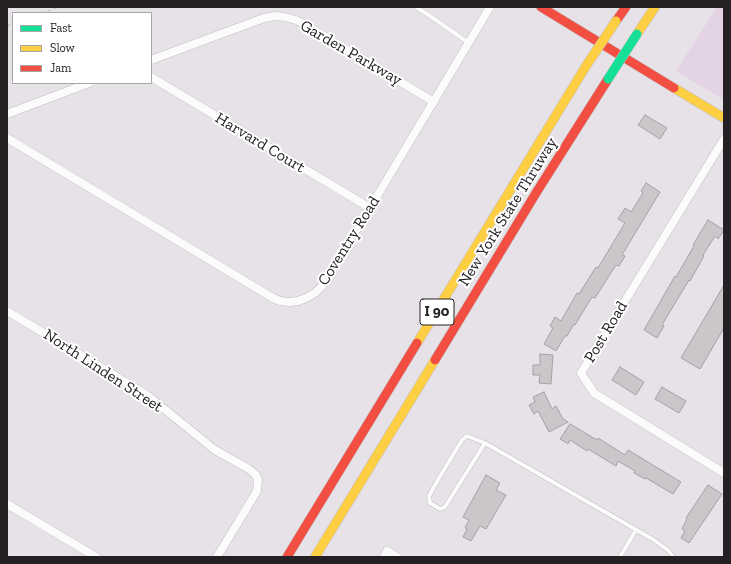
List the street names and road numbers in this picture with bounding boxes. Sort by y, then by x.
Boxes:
street label: Garden Parkway [297,16,405,90]
street label: Harvard Court [212,109,308,177]
street label: New York State Thruway [454,134,562,290]
street label: Coventry Road [314,193,384,289]
street label: Post Road [580,298,632,366]
road number: I 90 [420,299,454,325]
street label: North Linden Street [40,325,166,417]

